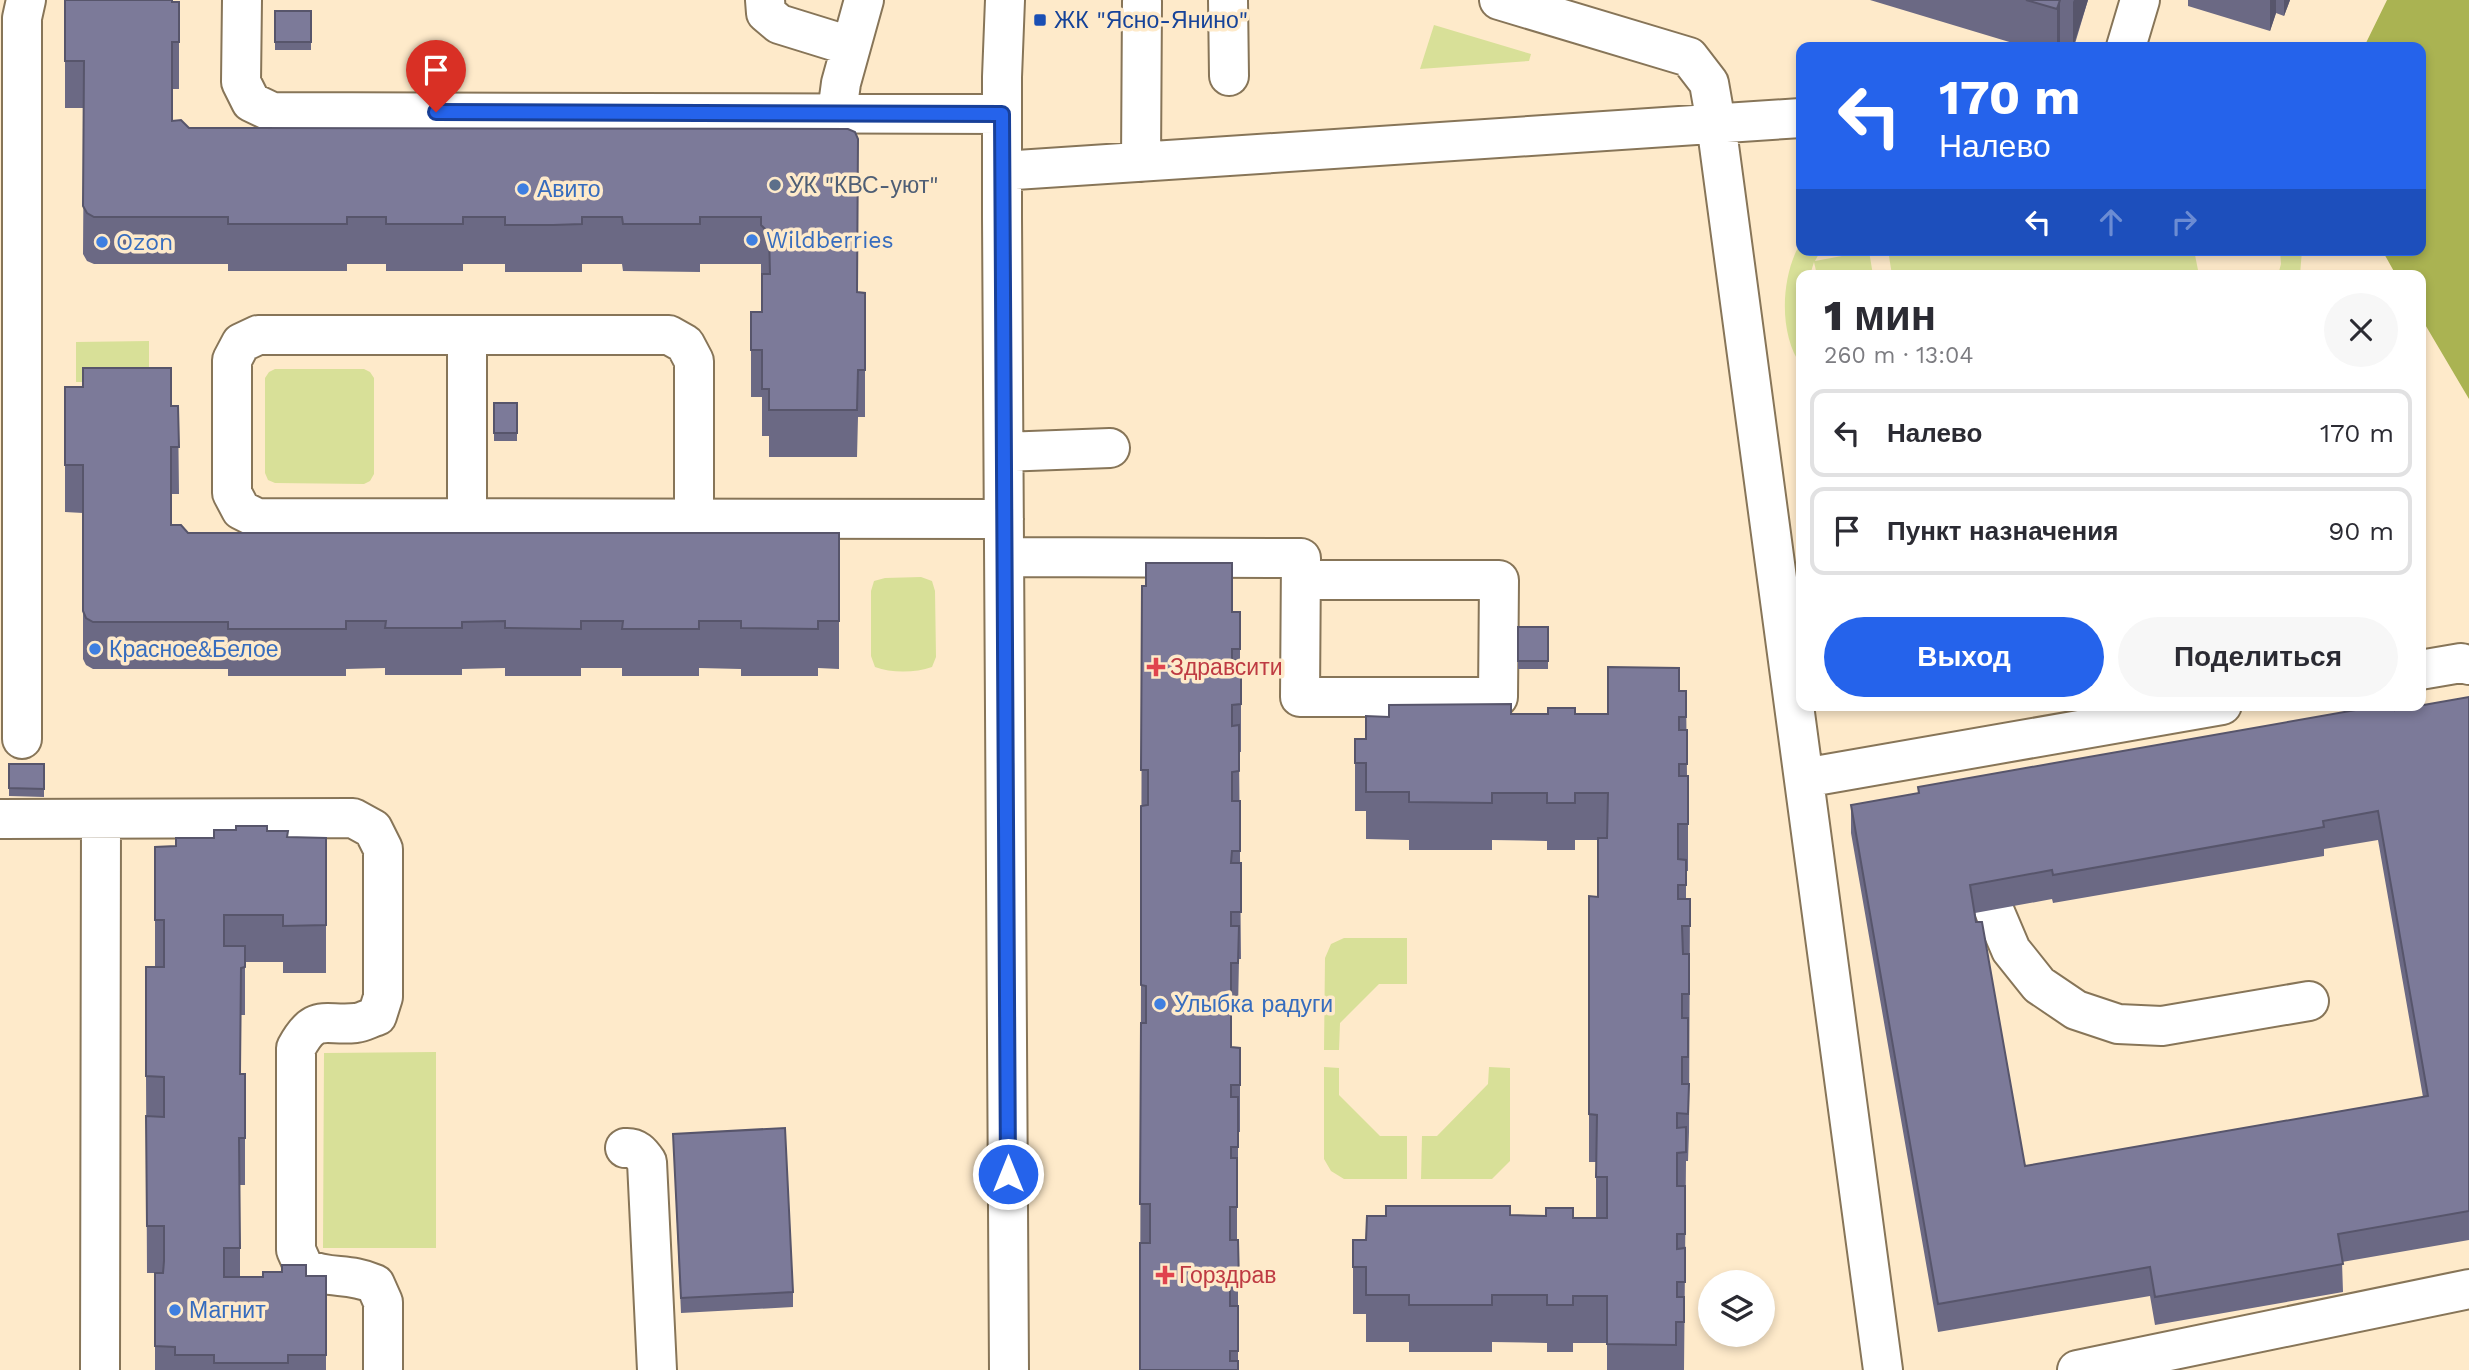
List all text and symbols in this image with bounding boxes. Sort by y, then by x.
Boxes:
place label: ЖК "Ясно-Янино" [1054,7,1248,34]
marker: ЖК "Ясно-Янино" [1032,12,1048,28]
pin [406,40,466,112]
icon: arrive [417,51,455,89]
text: 170 m [1939,68,2080,126]
icon: left [1824,70,1915,161]
text: Налево [1939,127,2051,165]
place label: УК "КВС-уют" [789,172,938,199]
place label: Авито [537,176,600,203]
marker: УК "КВС-уют" [767,177,783,193]
marker: Авито [515,181,531,197]
icon: left [2019,203,2057,241]
icon: ahead [2092,203,2130,241]
icon: right [2165,203,2203,241]
place label: Wildberries [766,227,894,254]
place label: Ozon [116,229,173,256]
marker: Wildberries [744,232,760,248]
marker: Ozon [94,234,110,250]
text: 1 мин [1824,291,1936,340]
button: close [2324,293,2398,367]
text: 260 m · 13:04 [1824,342,1973,369]
icon: left [1828,414,1866,452]
text: Налево [1887,418,1982,448]
text: 170 m [2320,418,2394,448]
icon: arrive [1828,512,1866,550]
text: Пункт назначения [1887,516,2118,546]
text: 90 m [2328,516,2394,546]
button: Выход [1824,617,2104,697]
button: Поделиться [2118,617,2398,697]
place label: Красное&Белое [109,636,278,663]
marker: Красное&Белое [87,641,103,657]
place label: Здравсити [1170,654,1283,681]
marker: Здравсити [1148,659,1164,675]
place label: Улыбка радуги [1174,991,1333,1018]
marker: Улыбка радуги [1152,996,1168,1012]
position arrow [971,1137,1045,1211]
place label: Горздрав [1179,1262,1277,1289]
marker: Горздрав [1157,1267,1173,1283]
map controls [1698,1270,1775,1347]
button: layers [1698,1270,1775,1347]
place label: Магнит [189,1297,266,1324]
marker: Магнит [167,1302,183,1318]

